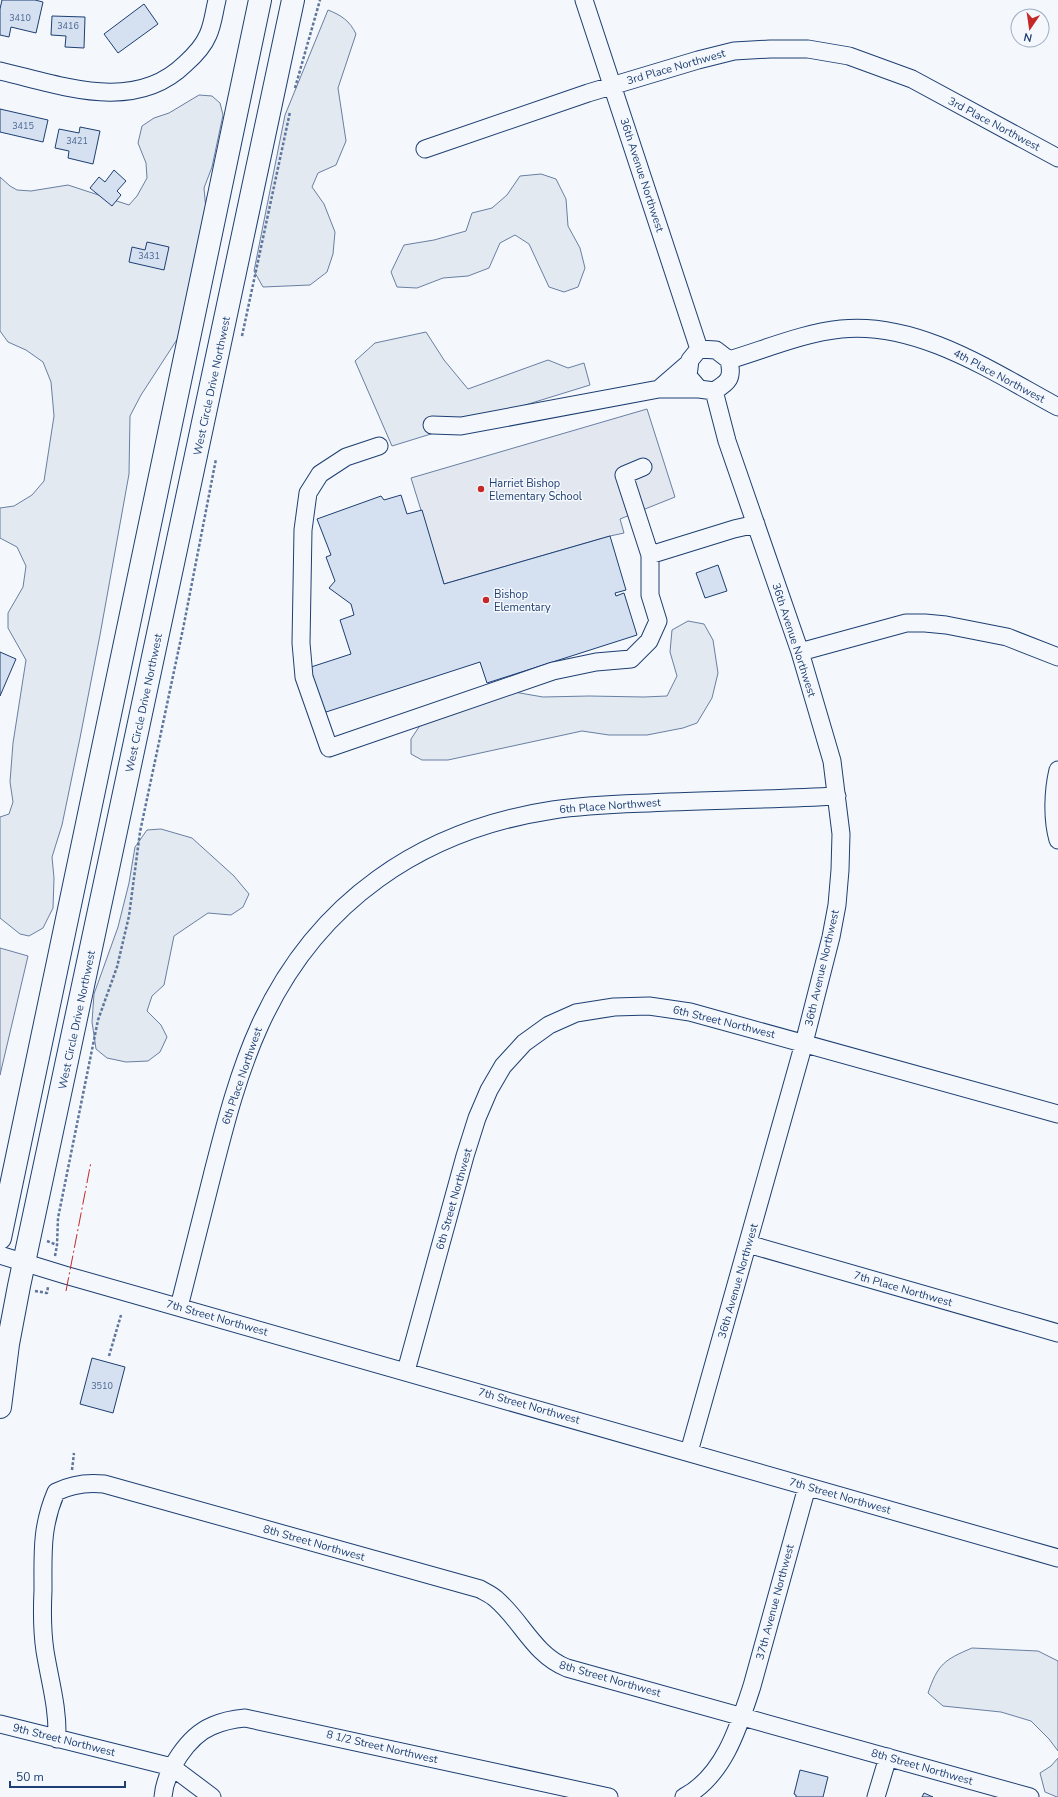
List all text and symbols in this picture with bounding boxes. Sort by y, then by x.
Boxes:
north arrow [1010,8,1050,48]
house number: 3410 [9,12,31,24]
house number: 3416 [57,20,79,32]
text: N [1022,29,1034,45]
street label: 3rd Place Northwest [625,46,727,88]
street label: 3rd Place Northwest [945,93,1043,155]
street label: 36th Avenue Northwest [616,116,668,234]
house number: 3415 [12,120,34,132]
house number: 3421 [66,135,88,147]
house number: 3431 [138,250,160,262]
street label: West Circle Drive Northwest [190,315,234,457]
street label: 4th Place Northwest [951,345,1048,407]
place label: Harriet Bishop Elementary School [489,476,583,504]
marker: Harriet Bishop Elementary School [476,484,486,494]
street label: 36th Avenue Northwest [768,581,820,699]
place label: Bishop Elementary [494,587,551,615]
marker: Bishop Elementary [481,595,491,605]
street label: West Circle Drive Northwest [122,632,166,774]
street label: 6th Place Northwest [559,795,661,817]
street label: 36th Avenue Northwest [801,908,843,1028]
street label: West Circle Drive Northwest [55,949,99,1091]
street label: 6th Street Northwest [671,1002,777,1042]
street label: 6th Place Northwest [218,1025,266,1127]
street label: 6th Street Northwest [432,1146,476,1252]
street label: 36th Avenue Northwest [714,1222,762,1340]
street label: 7th Place Northwest [852,1268,954,1310]
street label: 7th Street Northwest [164,1296,270,1340]
house number: 3510 [91,1380,113,1392]
street label: 7th Street Northwest [476,1384,582,1428]
street label: 7th Street Northwest [787,1474,893,1518]
street label: 8th Street Northwest [261,1521,367,1565]
street label: 37th Avenue Northwest [752,1542,798,1661]
street label: 8th Street Northwest [557,1657,663,1701]
street label: 9th Street Northwest [11,1720,117,1760]
street label: 8 1/2 Street Northwest [325,1727,439,1767]
street label: 8th Street Northwest [869,1745,975,1789]
scale bar [10,1763,125,1789]
text: 50 m [16,1769,44,1785]

